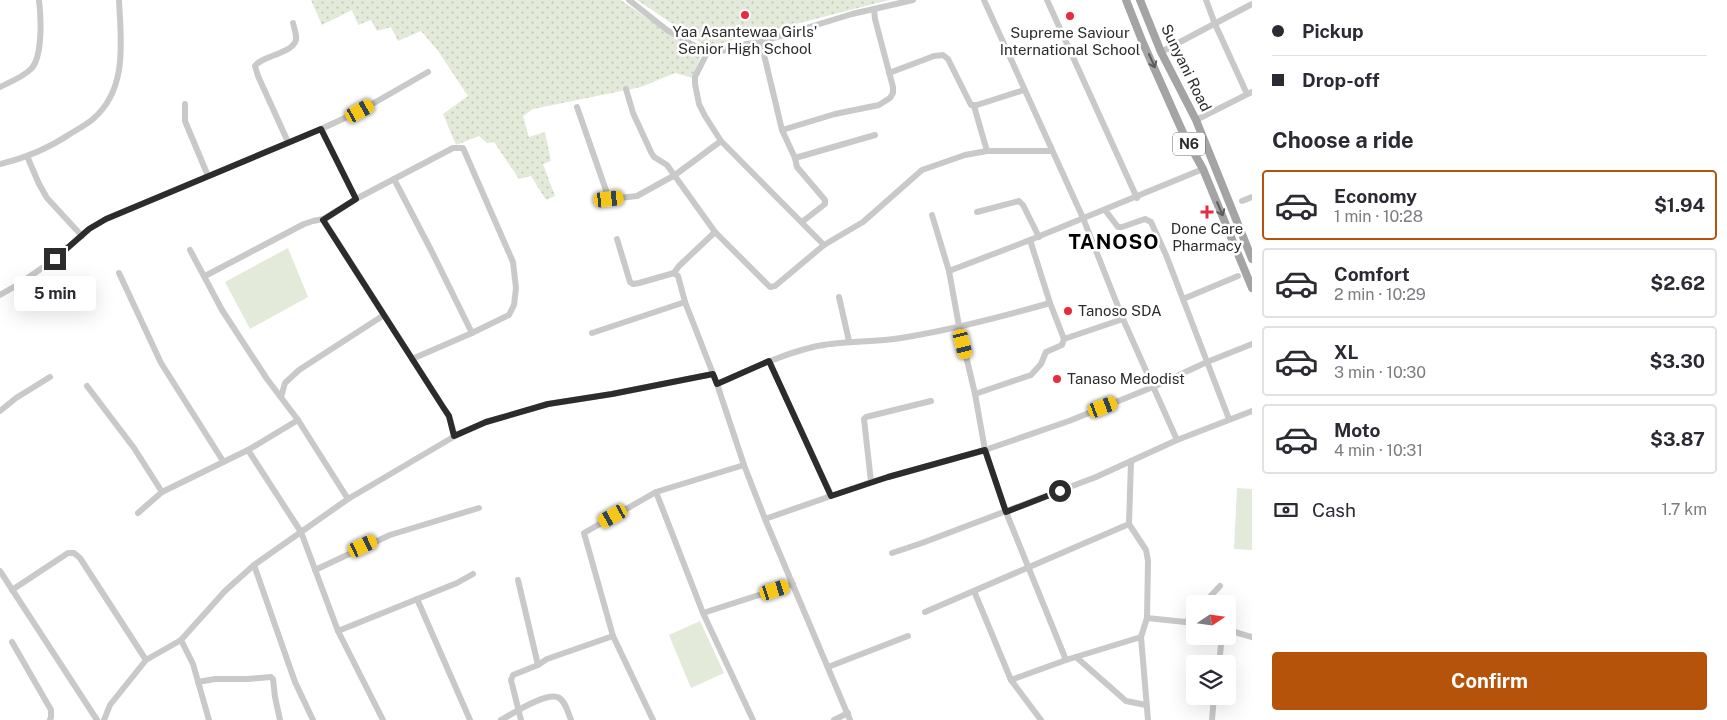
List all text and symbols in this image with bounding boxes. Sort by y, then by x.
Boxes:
marker: Yaa Asantewaa Girls' Senior High School [739,9,751,21]
marker: Supreme Saviour International School [1064,10,1076,22]
text: Pickup [1302,20,1364,42]
street label: Sunyani Road [1158,21,1215,114]
place label: Yaa Asantewaa Girls' Senior High School [673,23,817,57]
place label: Supreme Saviour International School [1000,24,1140,58]
one-way arrow [1147,53,1157,68]
text: Drop-off [1302,69,1379,91]
car [343,97,376,125]
text: Choose a ride [1272,127,1414,153]
road number: N6 [1173,132,1205,156]
icon: car [1274,183,1319,228]
text: Economy [1334,185,1417,207]
car [593,190,624,208]
text: $1.94 [1654,194,1705,216]
one-way arrow [1215,201,1225,216]
marker: Done Care Pharmacy [1201,206,1213,218]
text: 1 min · 10:28 [1334,207,1423,226]
place label: Done Care Pharmacy [1171,220,1243,254]
district label: TANOSO [1069,230,1159,254]
route end [44,248,66,270]
icon: car [1274,261,1319,306]
text: Comfort [1334,263,1410,285]
text: $2.62 [1650,272,1705,294]
callout: 5 min [14,276,96,312]
text: 5 min [34,284,76,303]
text: 2 min · 10:29 [1334,285,1426,304]
place label: Tanoso SDA [1078,302,1162,319]
marker: Tanoso SDA [1062,305,1074,317]
car [952,328,973,360]
icon: car [1274,339,1319,384]
text: XL [1334,341,1359,363]
text: $3.30 [1649,350,1705,372]
text: 3 min · 10:30 [1334,363,1426,382]
place label: Tanaso Medodist [1067,370,1185,387]
marker: Tanaso Medodist [1051,373,1063,385]
car [1086,395,1119,419]
icon: car [1274,417,1319,462]
text: Moto [1334,419,1380,441]
text: $3.87 [1650,428,1705,450]
text: 4 min · 10:31 [1334,441,1423,460]
route start [1049,480,1071,502]
icon: cash [1272,496,1300,524]
text: Cash [1312,499,1356,521]
text: 1.7 km [1661,500,1707,519]
car [596,502,629,530]
car [346,533,379,559]
car [758,578,791,602]
north arrow [1186,595,1236,645]
map controls [1186,595,1236,705]
button: Confirm [1272,652,1707,710]
button: layers [1186,655,1236,705]

